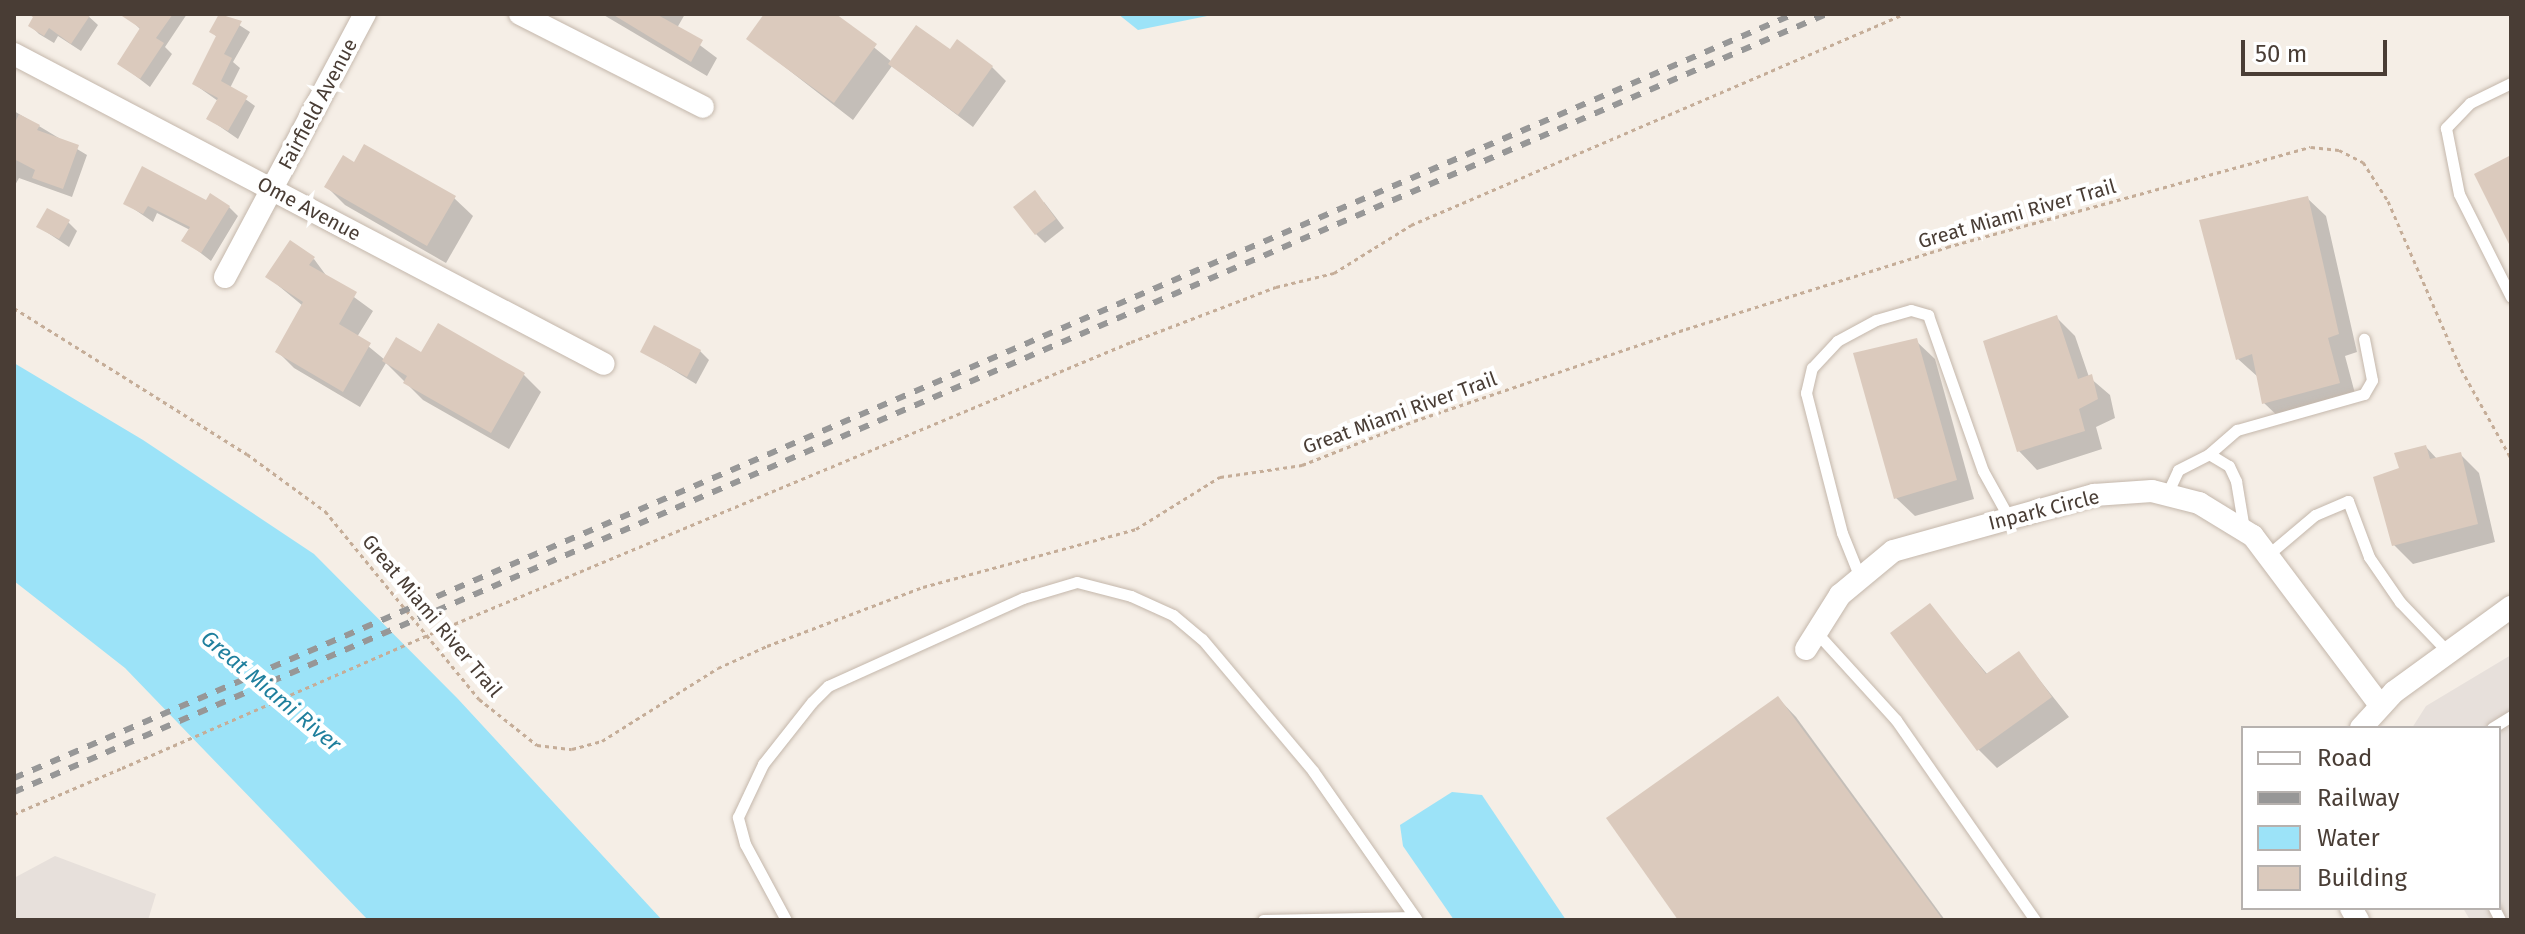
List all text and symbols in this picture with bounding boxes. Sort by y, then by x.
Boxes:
scale bar [2245,24,2391,74]
street label: Fairfield Avenue [273,35,363,173]
text: 50 m [2255,40,2307,68]
street label: Ome Avenue [253,172,365,246]
street label: Great Miami River Trail [1915,174,2119,254]
street label: Great Miami River Trail [1300,367,1500,459]
street label: Inpark Circle [1986,485,2102,535]
street label: Great Miami River Trail [357,530,507,702]
water label: Great Miami River [196,625,346,757]
legend [2241,726,2501,910]
text: Road [2317,744,2372,772]
text: Railway [2317,784,2400,812]
text: Water [2317,824,2380,852]
text: Building [2317,864,2407,892]

